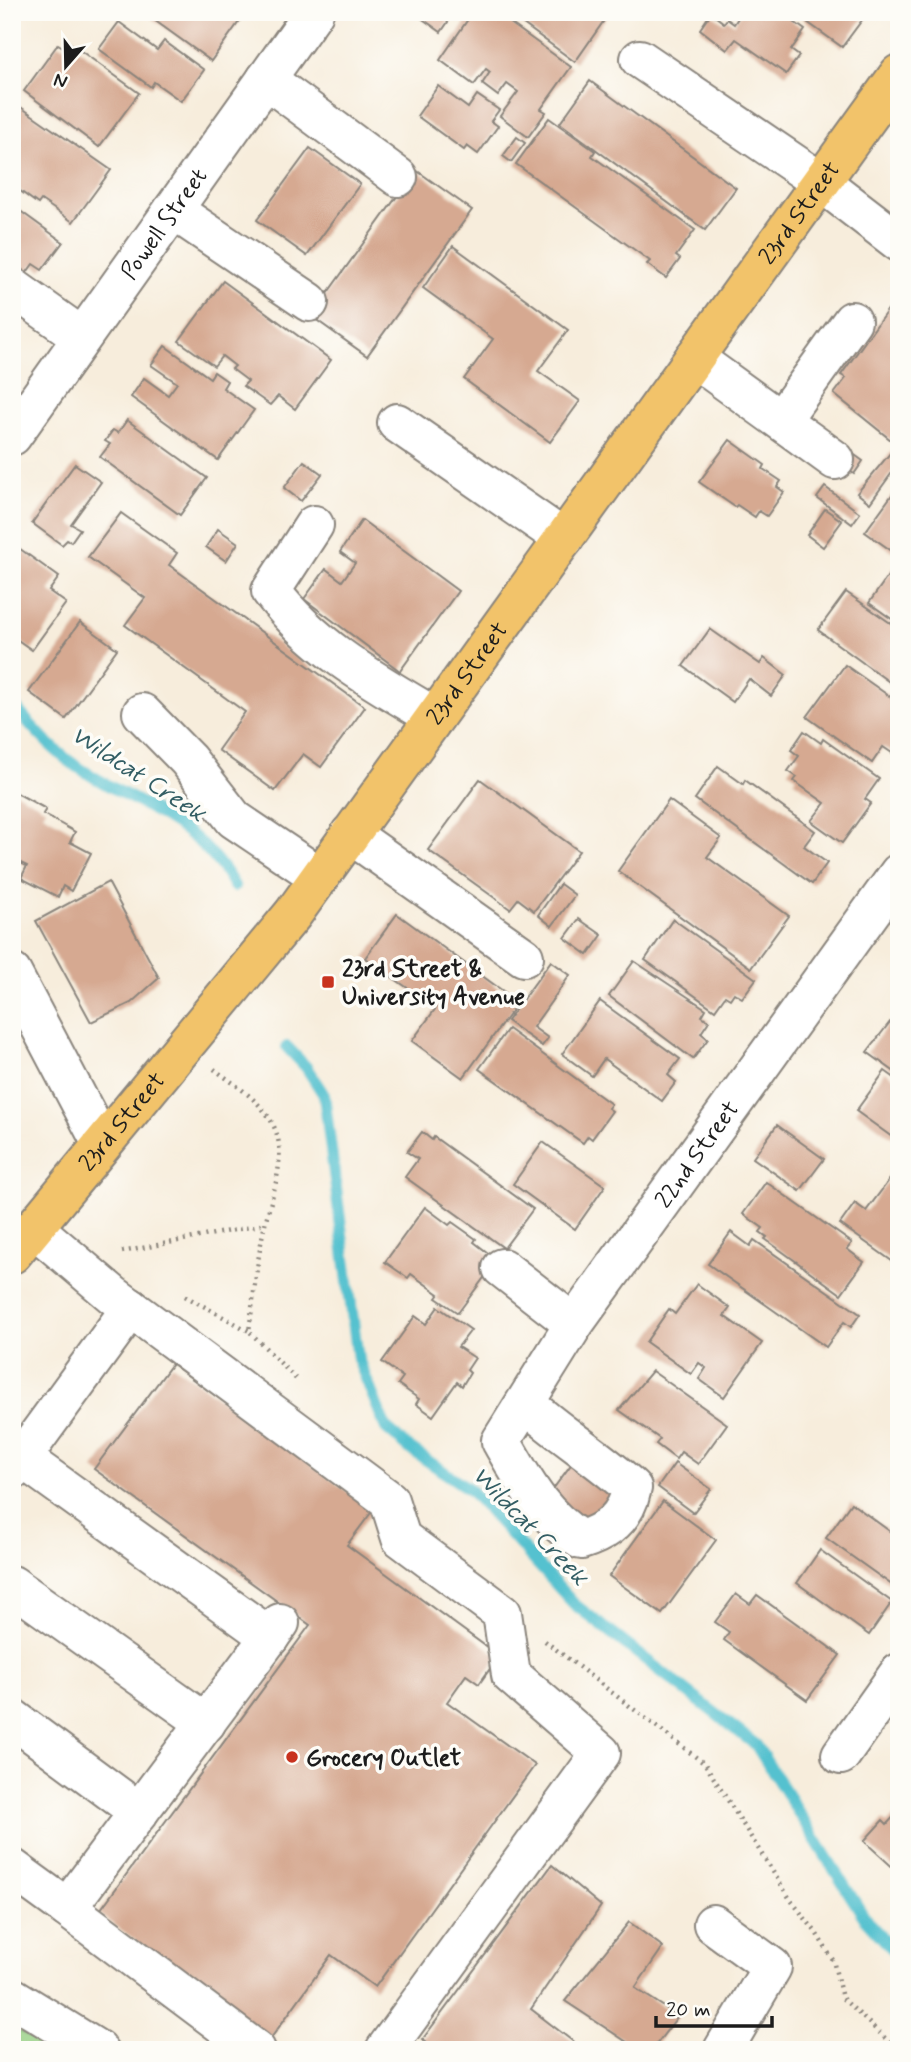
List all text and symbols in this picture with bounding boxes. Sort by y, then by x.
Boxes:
north arrow [32,32,102,102]
text: N [50,67,71,94]
street label: 23rd Street [753,156,848,271]
street label: Powell Street [114,162,215,286]
street label: 23rd Street [420,616,516,732]
water label: Wildcat Creek [64,718,213,832]
place label: 23rd Street & University Avenue [342,954,525,1013]
marker: 23rd Street & University Avenue [320,974,336,990]
street label: 23rd Street [73,1066,173,1179]
street label: 22nd Street [649,1095,747,1215]
water label: Wildcat Creek [464,1459,596,1595]
place label: Grocery Outlet [306,1743,462,1774]
marker: Grocery Outlet [284,1749,300,1765]
scale bar [656,1985,771,2029]
text: 20 m [666,1996,711,2024]

